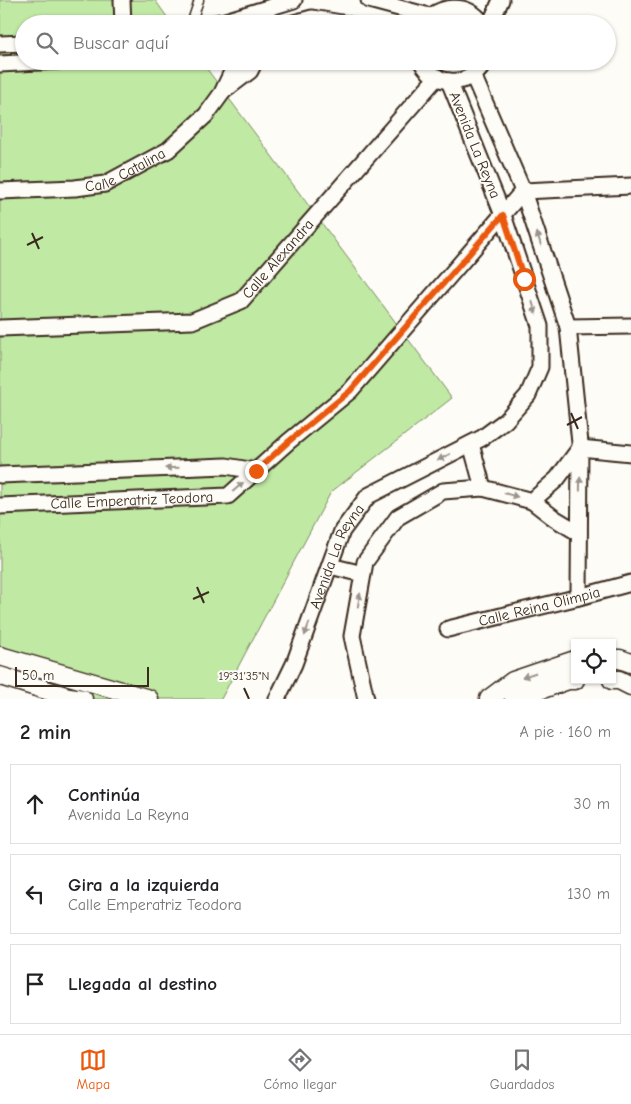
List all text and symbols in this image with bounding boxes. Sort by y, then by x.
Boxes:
search box [15,15,616,70]
icon: search [33,29,61,57]
text: Buscar aquí [73,32,169,54]
street label: Avenida La Reyna [445,89,505,201]
street label: Calle Catalina [84,144,169,196]
street label: Calle Alexandra [238,215,317,302]
one-way arrow [534,231,542,246]
route start [513,268,536,291]
one-way arrow [530,300,538,315]
one-way arrow [437,453,451,461]
route end [245,460,268,483]
one-way arrow [164,465,180,473]
one-way arrow [576,476,584,492]
one-way arrow [231,481,243,493]
street label: Calle Emperatriz Teodora [50,488,214,513]
one-way arrow [504,491,519,499]
street label: Avenida La Reyna [306,500,368,611]
street label: Calle Reina Olimpia [477,583,602,630]
one-way arrow [355,591,363,607]
one-way arrow [303,622,311,637]
map controls [571,639,616,684]
button: locate [571,639,616,684]
scale bar [15,664,149,687]
text: 50 m [22,667,54,684]
text: 19°31'35"N [218,669,270,683]
one-way arrow [522,672,537,679]
text: 2 min [20,720,71,744]
text: A pie · 160 m [519,723,611,741]
text: Continúa [68,784,140,806]
icon: ahead [21,790,49,818]
text: 30 m [574,795,610,813]
text: Avenida La Reyna [68,806,189,824]
text: Gira a la izquierda [68,874,219,896]
icon: left [21,880,49,908]
text: 130 m [567,885,610,903]
text: Calle Emperatriz Teodora [68,896,242,914]
icon: arrive [21,970,49,998]
text: Llegada al destino [68,973,217,995]
tab: Mapa [77,1046,110,1093]
tab: Cómo llegar [263,1046,336,1093]
tab: Guardados [490,1046,554,1093]

